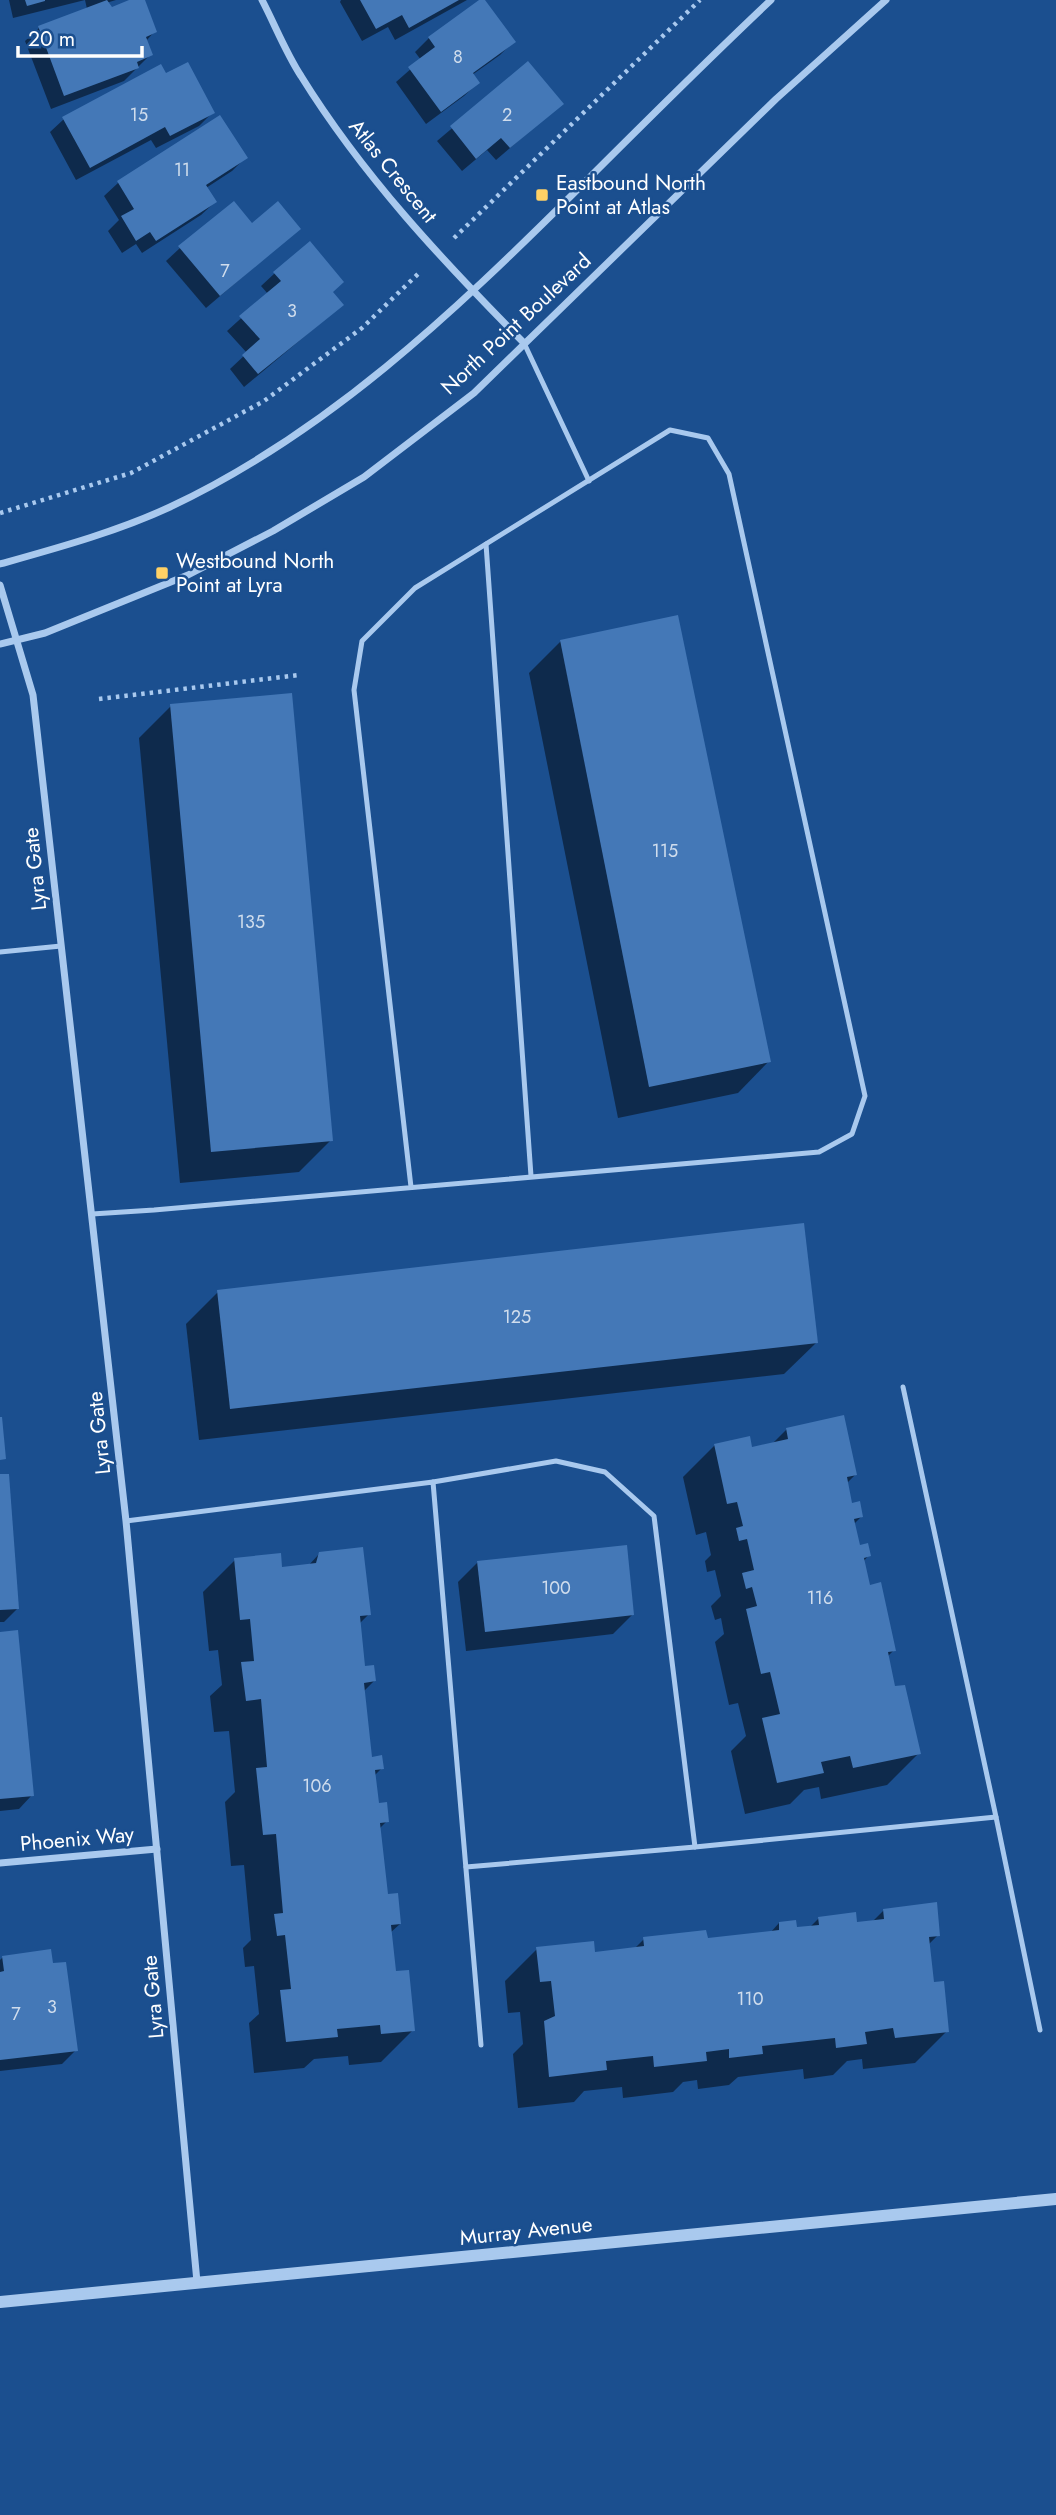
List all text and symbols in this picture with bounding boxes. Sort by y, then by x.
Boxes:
scale bar [18,14,142,58]
text: 20 m [28,24,75,54]
house number: 8 [453,44,463,70]
house number: 15 [130,102,148,128]
house number: 2 [502,102,512,128]
street label: Atlas Crescent [342,113,444,229]
house number: 11 [174,157,190,183]
place label: Eastbound North Point at Atlas [556,168,706,222]
marker: Eastbound North Point at Atlas [534,187,550,203]
street label: North Point Boulevard [434,246,598,402]
house number: 7 [220,258,230,284]
house number: 3 [287,298,297,324]
place label: Westbound North Point at Lyra [176,546,334,600]
marker: Westbound North Point at Lyra [154,565,170,581]
street label: Lyra Gate [16,826,54,912]
house number: 115 [652,838,678,864]
house number: 135 [237,909,265,935]
house number: 125 [503,1304,531,1330]
street label: Lyra Gate [80,1390,118,1476]
house number: 100 [541,1575,571,1601]
house number: 116 [807,1585,833,1611]
house number: 106 [302,1773,332,1799]
street label: Phoenix Way [19,1819,136,1859]
street label: Lyra Gate [134,1954,172,2040]
house number: 110 [737,1986,764,2012]
house number: 3 [47,1994,57,2020]
house number: 7 [11,2001,21,2027]
street label: Murray Avenue [458,2209,594,2253]

